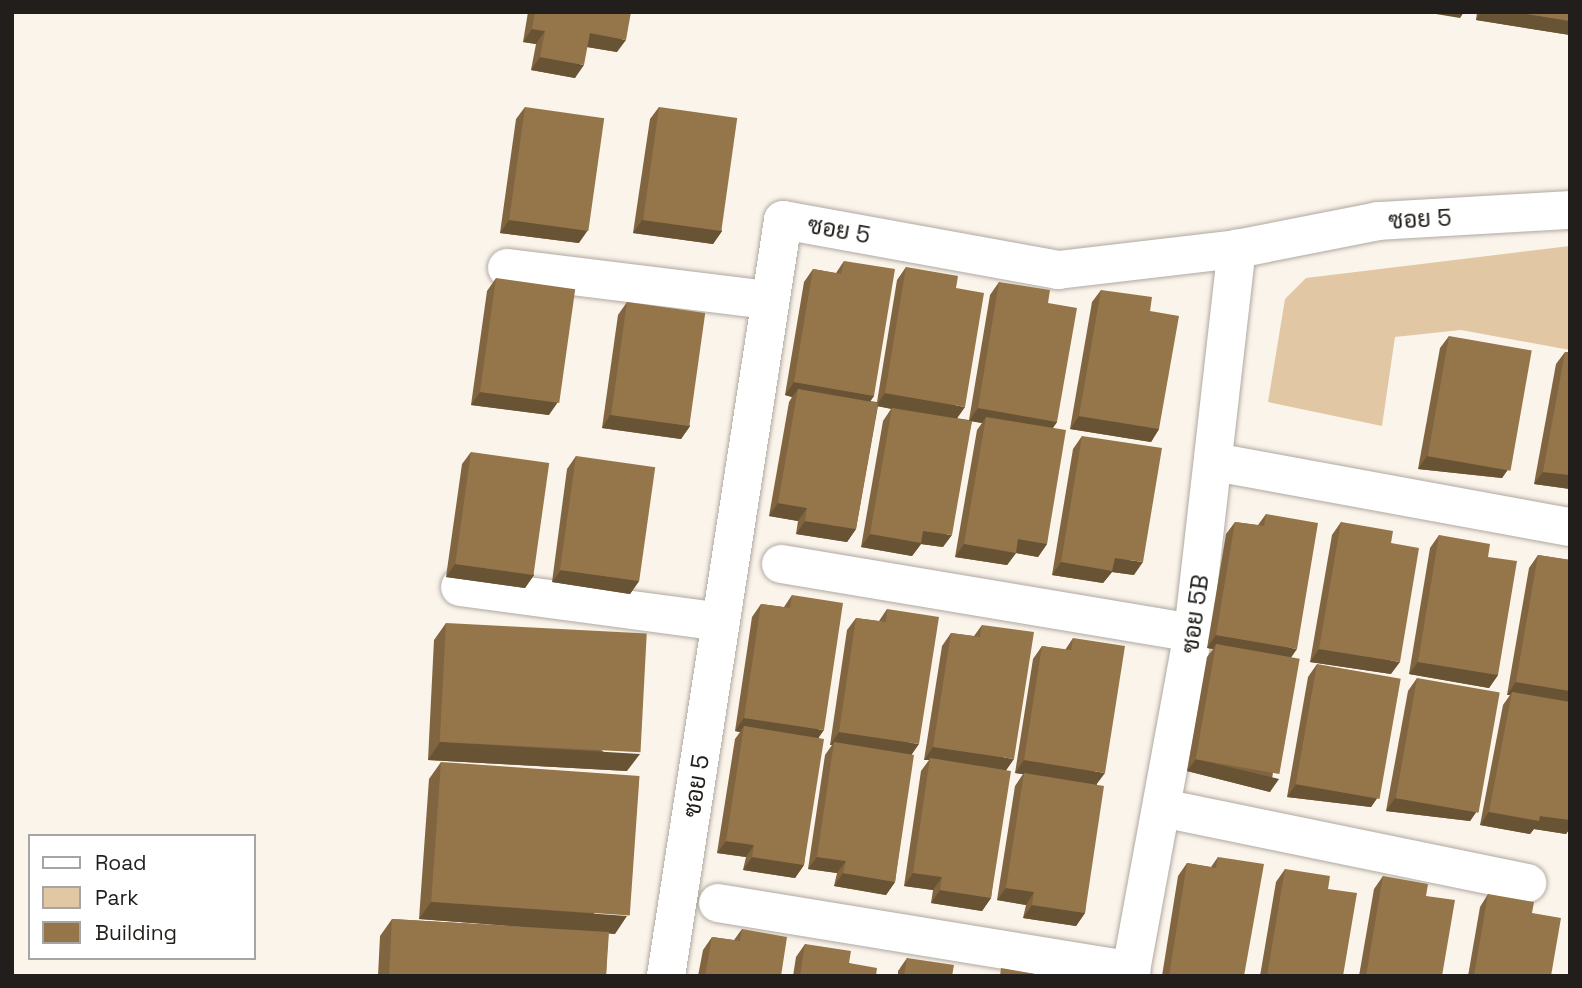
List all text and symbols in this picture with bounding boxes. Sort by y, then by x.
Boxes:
street label: ซอย 5 [1388,203,1452,235]
street label: ซอย 5 [805,210,873,250]
street label: ซอย 5B [1175,573,1215,655]
street label: ซอย 5 [677,753,715,819]
legend [28,834,256,960]
text: Road [95,849,147,876]
text: Park [95,884,139,911]
text: Building [95,919,177,946]

